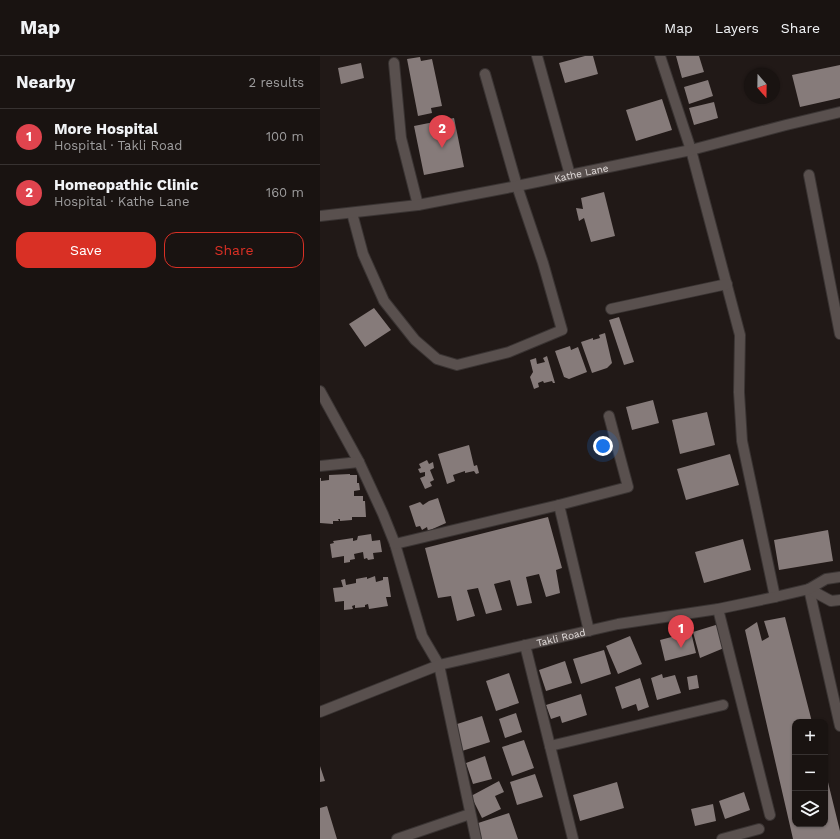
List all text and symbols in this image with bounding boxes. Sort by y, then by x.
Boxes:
text: Map [20,16,60,39]
text: Map [664,20,693,36]
text: Layers [715,20,759,36]
text: Share [781,20,820,36]
north arrow [744,68,780,104]
text: Nearby [16,72,75,92]
text: 2 results [249,75,304,90]
pin: 2 [429,115,455,148]
text: More Hospital [54,120,158,138]
text: 1 [26,129,32,144]
text: 100 m [266,129,304,144]
text: Hospital · Takli Road [54,138,182,153]
street label: Kathe Lane [553,162,610,184]
text: Homeopathic Clinic [54,176,198,194]
text: 2 [25,185,33,200]
text: 160 m [266,185,304,200]
text: Hospital · Kathe Lane [54,194,189,209]
button: Save [16,232,156,268]
button: Share [164,232,304,268]
your location [593,436,613,456]
pin: 1 [668,615,694,648]
street label: Takli Road [535,626,586,648]
map controls [792,719,828,827]
button: + [792,719,828,755]
button: − [792,755,828,791]
button: layers [792,791,828,827]

